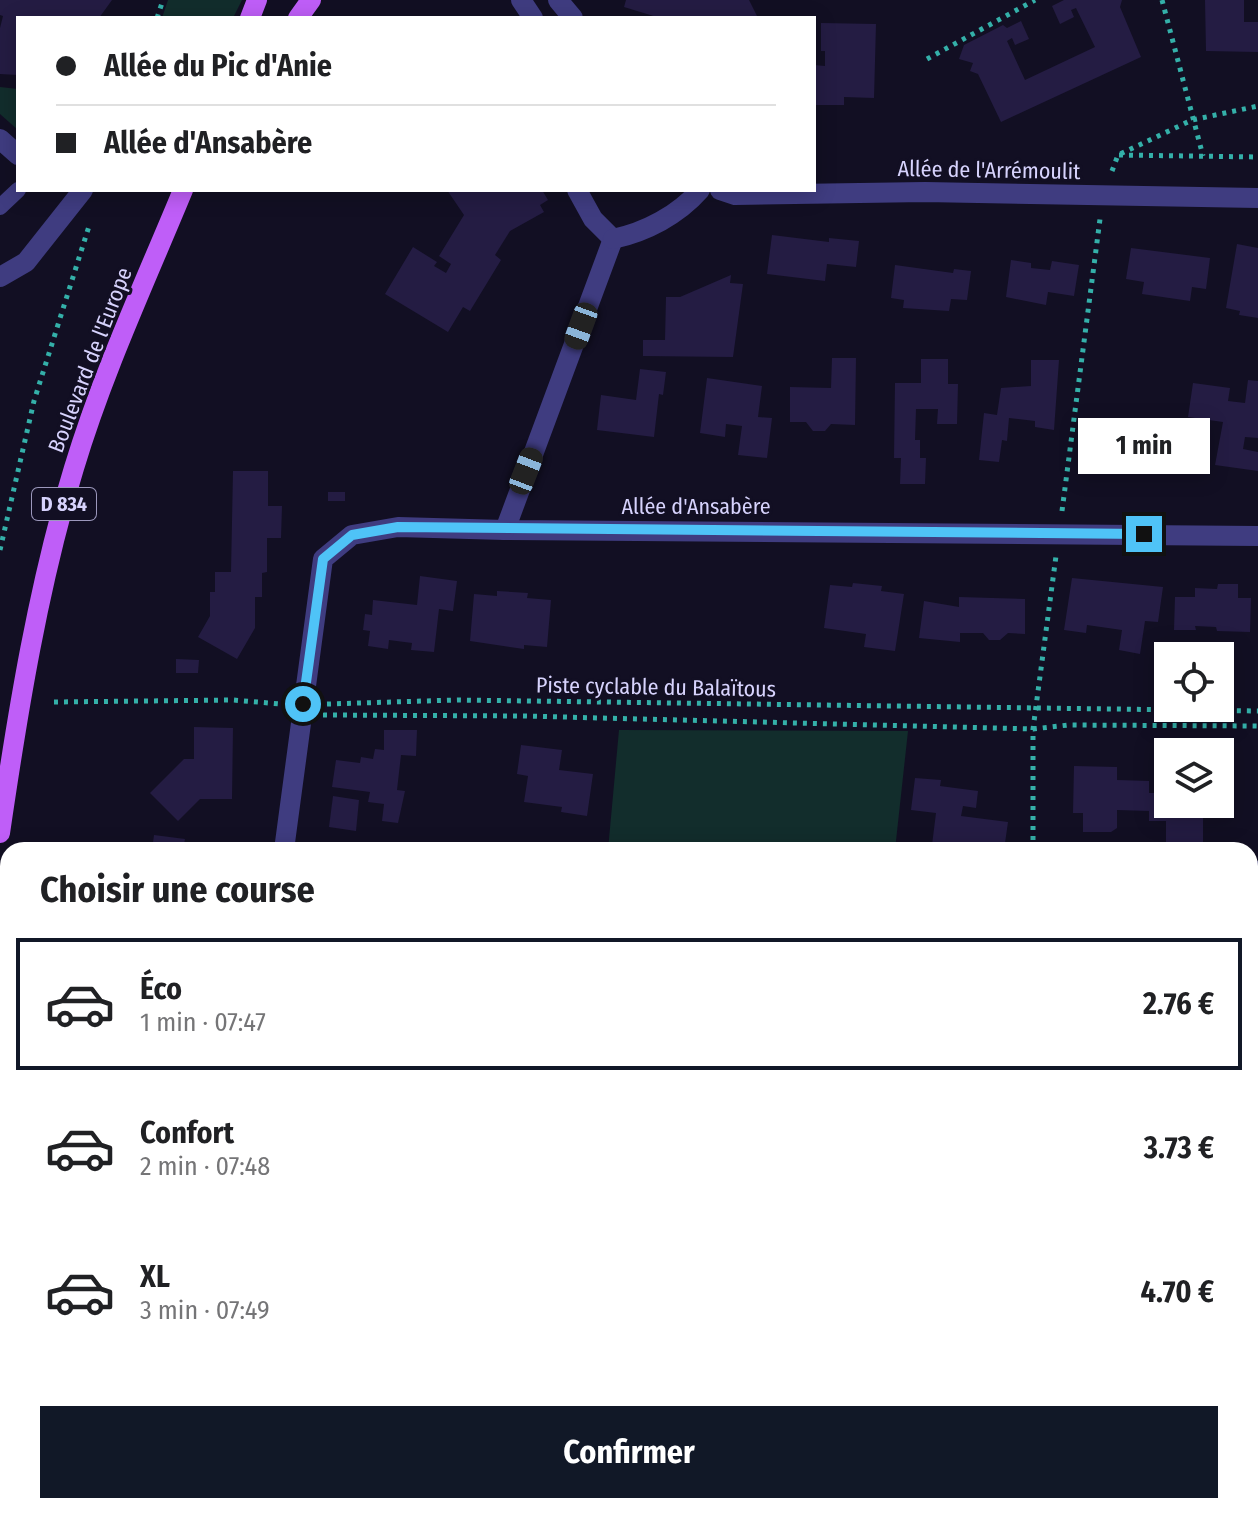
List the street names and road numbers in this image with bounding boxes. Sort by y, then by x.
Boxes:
street label: Allée de l'Arrémoulit [897,155,1081,185]
street label: Boulevard de l'Europe [42,264,138,456]
road number: D 834 [32,488,96,520]
street label: Allée d'Ansabère [621,493,771,520]
street label: Piste cyclable du Balaïtous [536,671,776,703]

